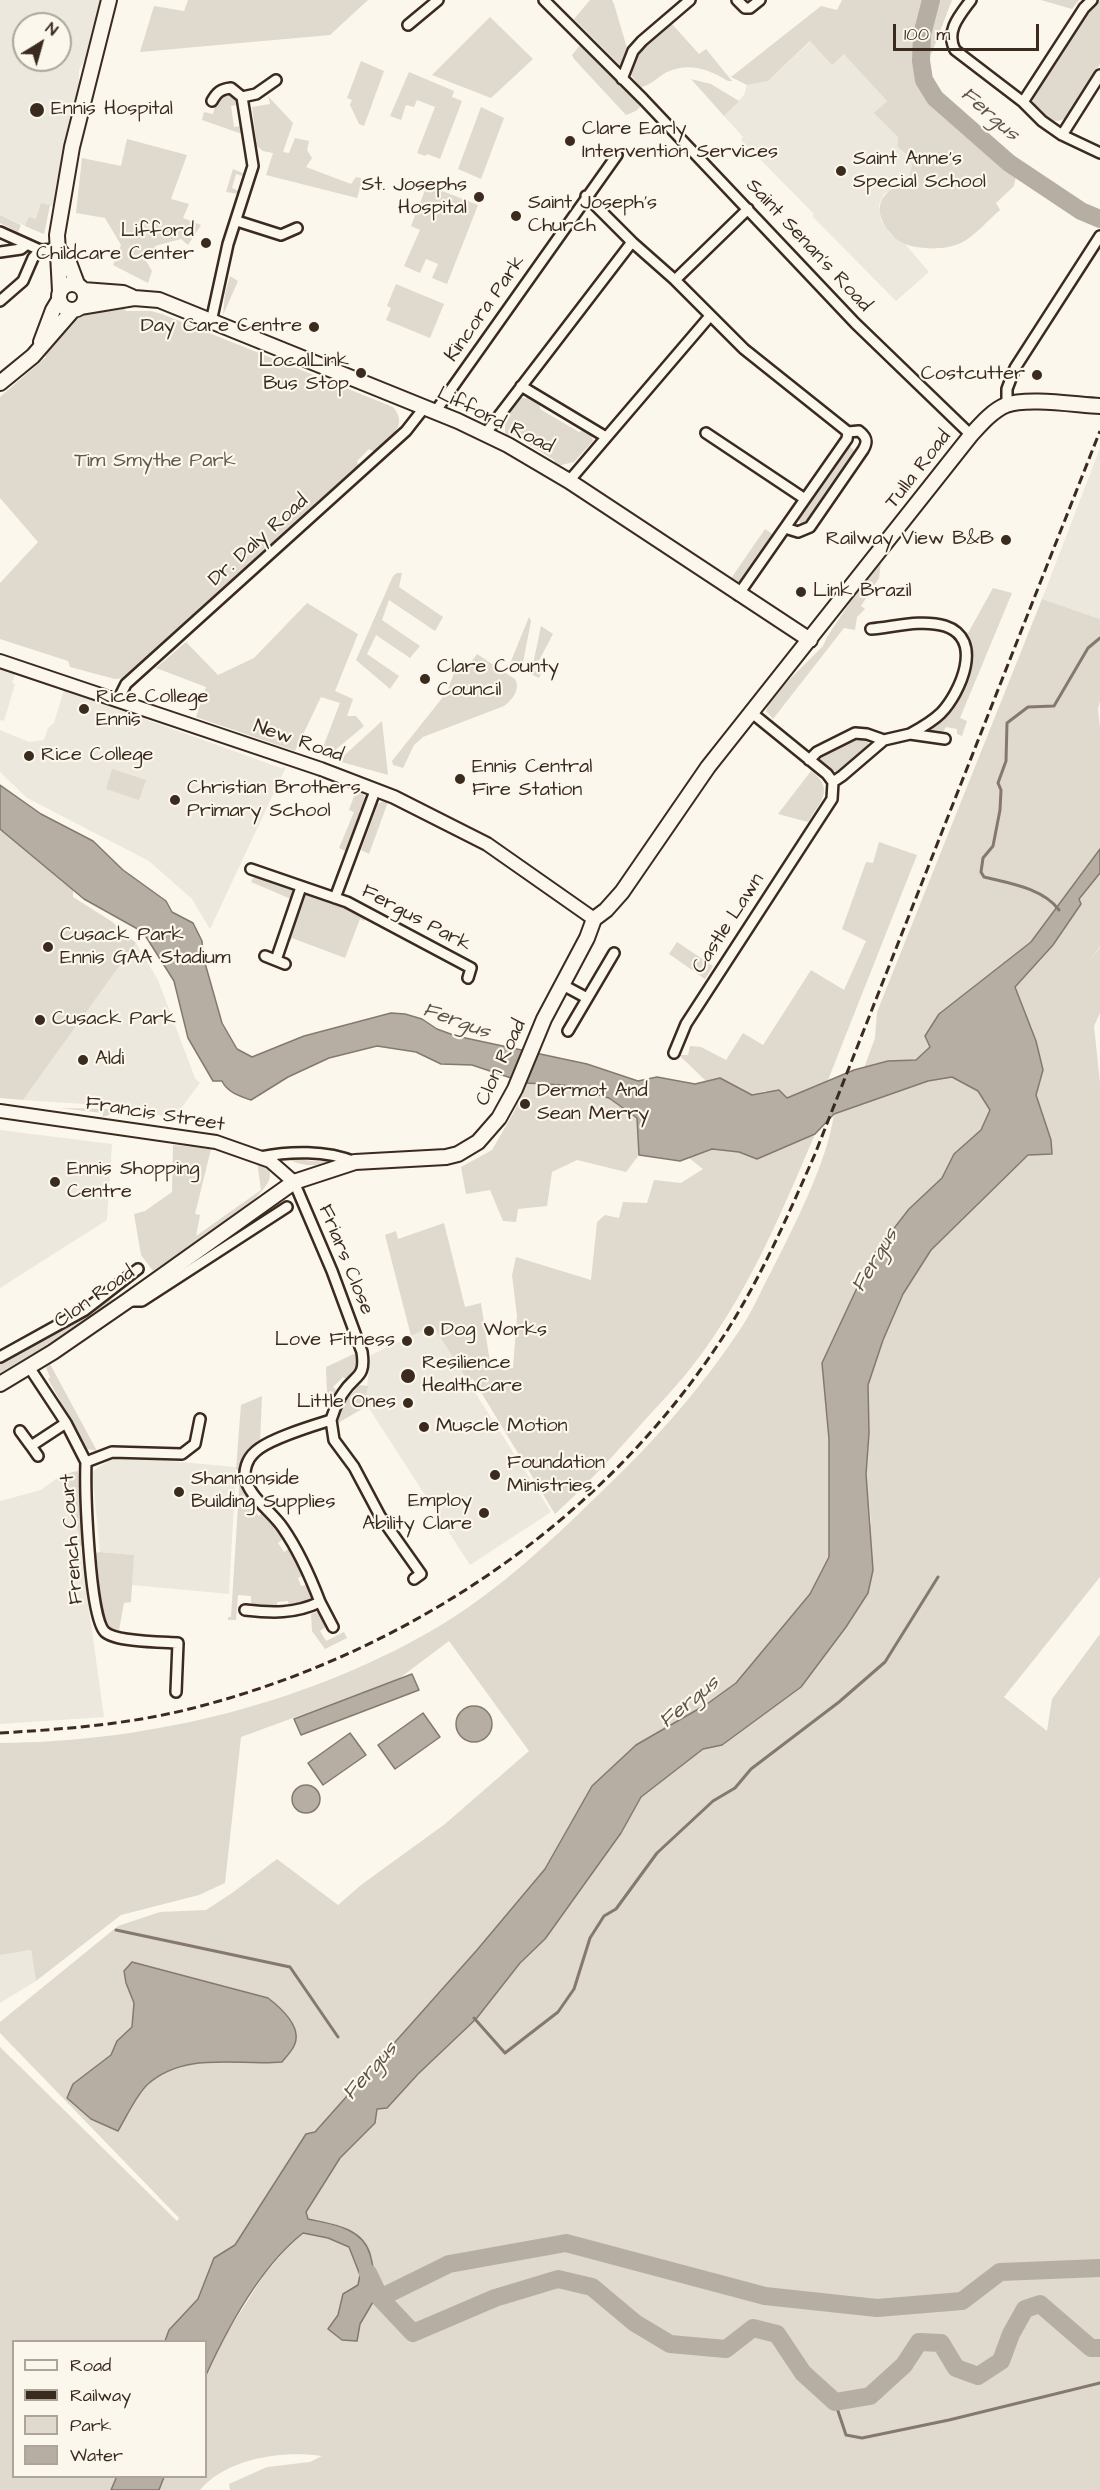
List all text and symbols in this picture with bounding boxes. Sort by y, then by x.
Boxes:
north arrow [12,12,72,72]
scale bar [896,12,1042,50]
text: N [41,17,62,41]
text: 100 m [904,22,950,47]
water label: Fergus [954,83,1024,147]
place label: Ennis Hospital [51,98,173,122]
marker: Ennis Hospital [28,101,46,119]
place label: Clare Early Intervention Services [582,118,778,165]
marker: Clare Early Intervention Services [563,134,577,148]
place label: Saint Anne's Special School [853,148,986,195]
marker: Saint Anne's Special School [834,164,848,178]
place label: St. Josephs Hospital [361,174,467,221]
street label: Saint Senan's Road [740,174,876,318]
marker: St. Josephs Hospital [472,190,486,204]
place label: Saint Joseph's Church [528,192,657,239]
marker: Saint Joseph's Church [509,209,523,223]
place label: Lifford Childcare Center [36,220,194,267]
marker: Lifford Childcare Center [199,236,213,250]
street label: Kincora Park [440,251,532,367]
place label: Day Care Centre [141,315,302,339]
marker: Day Care Centre [307,320,321,334]
place label: LocalLink Bus Stop [259,350,349,397]
place label: Costcutter [921,363,1025,387]
marker: LocalLink Bus Stop [354,366,368,380]
marker: Costcutter [1030,368,1044,382]
street label: Lifford Road [433,382,557,460]
street label: Tulla Road [881,426,957,514]
park label: Tim Smythe Park [74,450,236,474]
street label: Dr. Daly Road [204,490,314,592]
place label: Railway View B&B [826,528,994,552]
marker: Railway View B&B [999,533,1013,547]
place label: Link Brazil [813,580,912,604]
marker: Link Brazil [794,585,808,599]
place label: Clare County Council [437,656,559,703]
marker: Clare County Council [418,672,432,686]
place label: Rice College Ennis [96,686,208,733]
marker: Rice College Ennis [77,702,91,716]
street label: New Road [250,715,346,769]
place label: Rice College [41,744,153,768]
marker: Rice College [22,749,36,763]
place label: Ennis Central Fire Station [472,756,592,803]
marker: Ennis Central Fire Station [453,772,467,786]
place label: Christian Brothers Primary School [187,777,361,824]
marker: Christian Brothers Primary School [168,793,182,807]
street label: Castle Lawn [688,869,770,979]
street label: Fergus Park [357,880,475,958]
place label: Cusack Park Ennis GAA Stadium [60,924,231,971]
marker: Cusack Park Ennis GAA Stadium [41,940,55,954]
water label: Fergus [419,998,493,1046]
place label: Cusack Park [52,1008,176,1032]
marker: Cusack Park [33,1013,47,1027]
street label: Clon Road [472,1016,532,1110]
place label: Aldi [95,1048,124,1072]
marker: Aldi [76,1053,90,1067]
place label: Dermot And Sean Merry [537,1080,649,1127]
street label: Francis Street [84,1092,226,1138]
marker: Dermot And Sean Merry [518,1097,532,1111]
place label: Ennis Shopping Centre [67,1158,200,1205]
marker: Ennis Shopping Centre [48,1175,62,1189]
street label: Friars Close [312,1201,378,1319]
water label: Fergus [847,1225,905,1297]
street label: Clon Road [50,1262,140,1334]
place label: Dog Works [441,1319,547,1343]
marker: Dog Works [422,1324,436,1338]
place label: Love Fitness [275,1329,395,1353]
marker: Love Fitness [400,1334,414,1348]
place label: Resilience HealthCare [422,1352,522,1399]
marker: Resilience HealthCare [399,1367,417,1385]
place label: Little Ones [297,1391,396,1415]
marker: Little Ones [401,1396,415,1410]
place label: Muscle Motion [436,1415,568,1439]
marker: Muscle Motion [417,1420,431,1434]
place label: Foundation Ministries [507,1452,605,1499]
place label: Shannonside Building Supplies [191,1468,335,1515]
marker: Foundation Ministries [488,1468,502,1482]
street label: French Court [56,1473,90,1605]
marker: Shannonside Building Supplies [172,1485,186,1499]
place label: Employ Ability Clare [362,1490,472,1537]
marker: Employ Ability Clare [477,1506,491,1520]
water label: Fergus [655,1671,725,1735]
water label: Fergus [338,2038,404,2106]
legend [12,2340,207,2478]
text: Road [70,2353,111,2378]
text: Railway [70,2383,131,2408]
text: Park [70,2413,112,2438]
text: Water [70,2443,123,2468]

